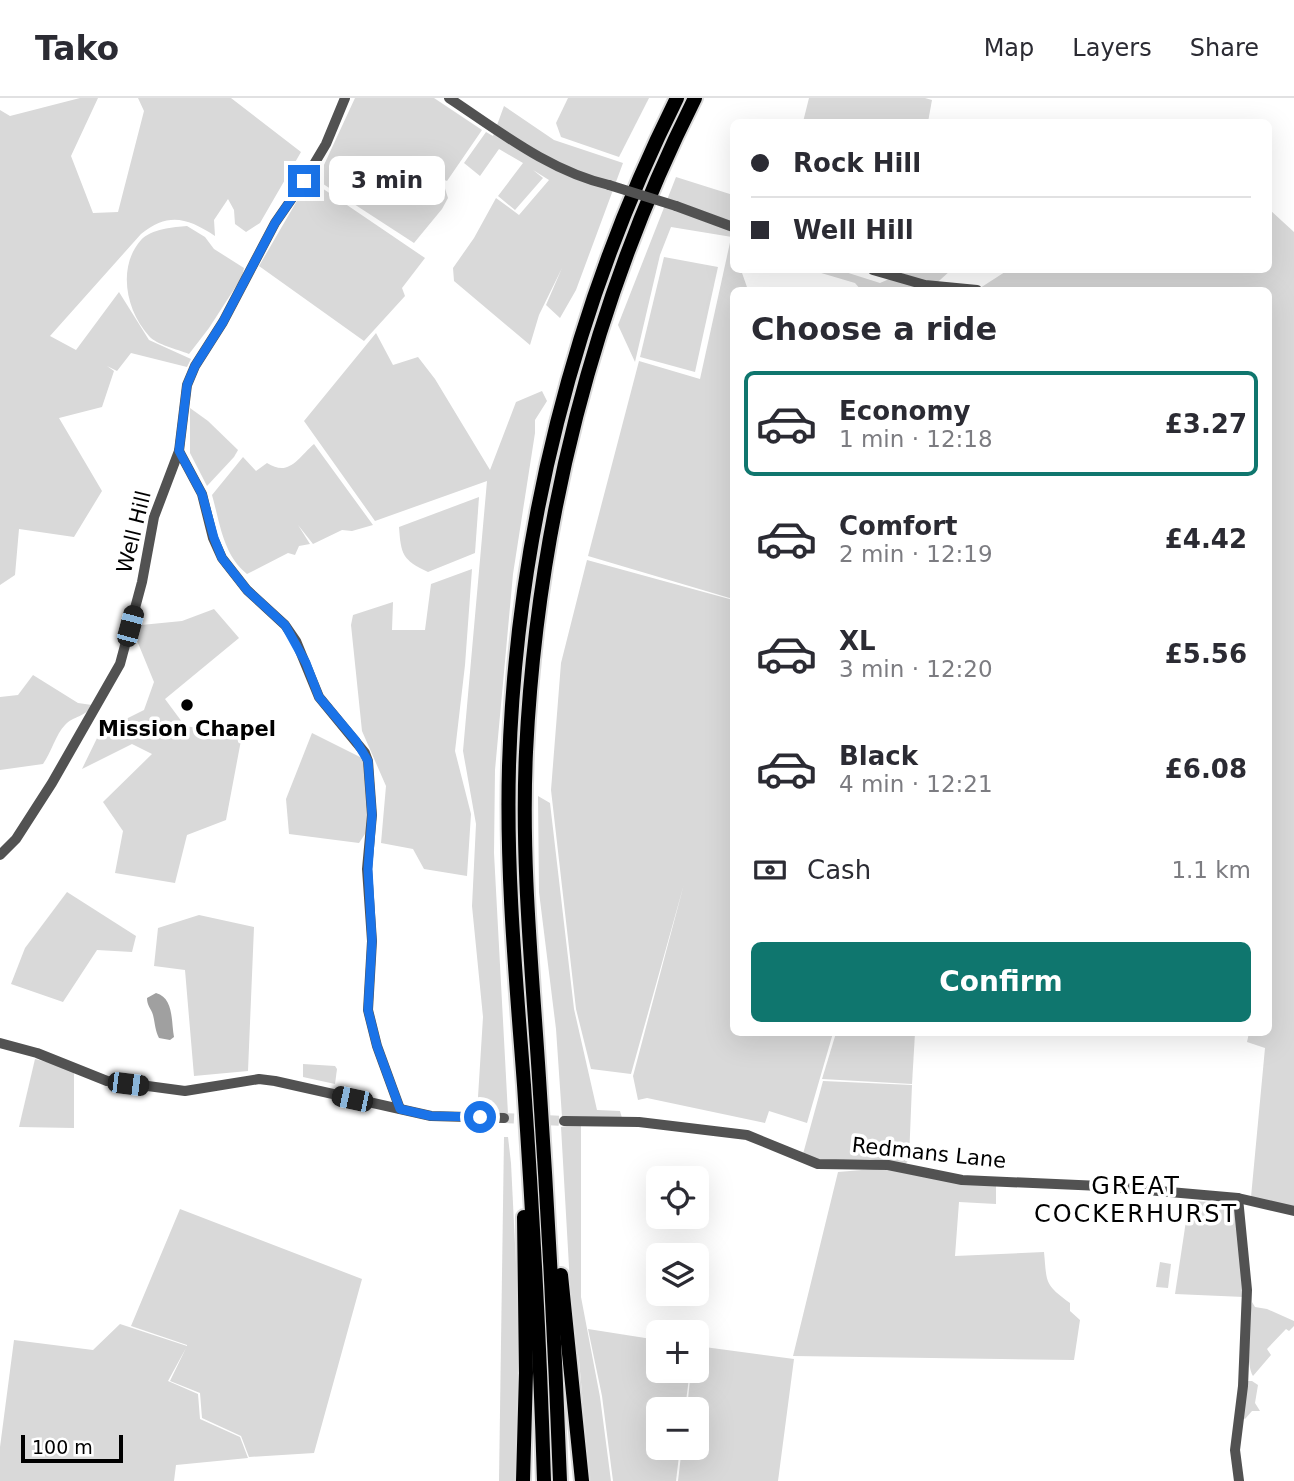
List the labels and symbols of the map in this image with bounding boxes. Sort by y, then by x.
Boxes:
callout: 3 min [328,156,444,206]
route end [288,165,320,197]
street label: Well Hill [112,488,156,576]
car [115,603,146,649]
marker: Mission Chapel [179,697,195,713]
place label: Mission Chapel [98,717,276,741]
car [106,1071,151,1097]
car [330,1084,375,1114]
route start [464,1101,496,1133]
street label: Redmans Lane [851,1133,1007,1173]
district label: GREAT COCKERHURST [1034,1172,1238,1228]
scale bar [21,1432,122,1464]

